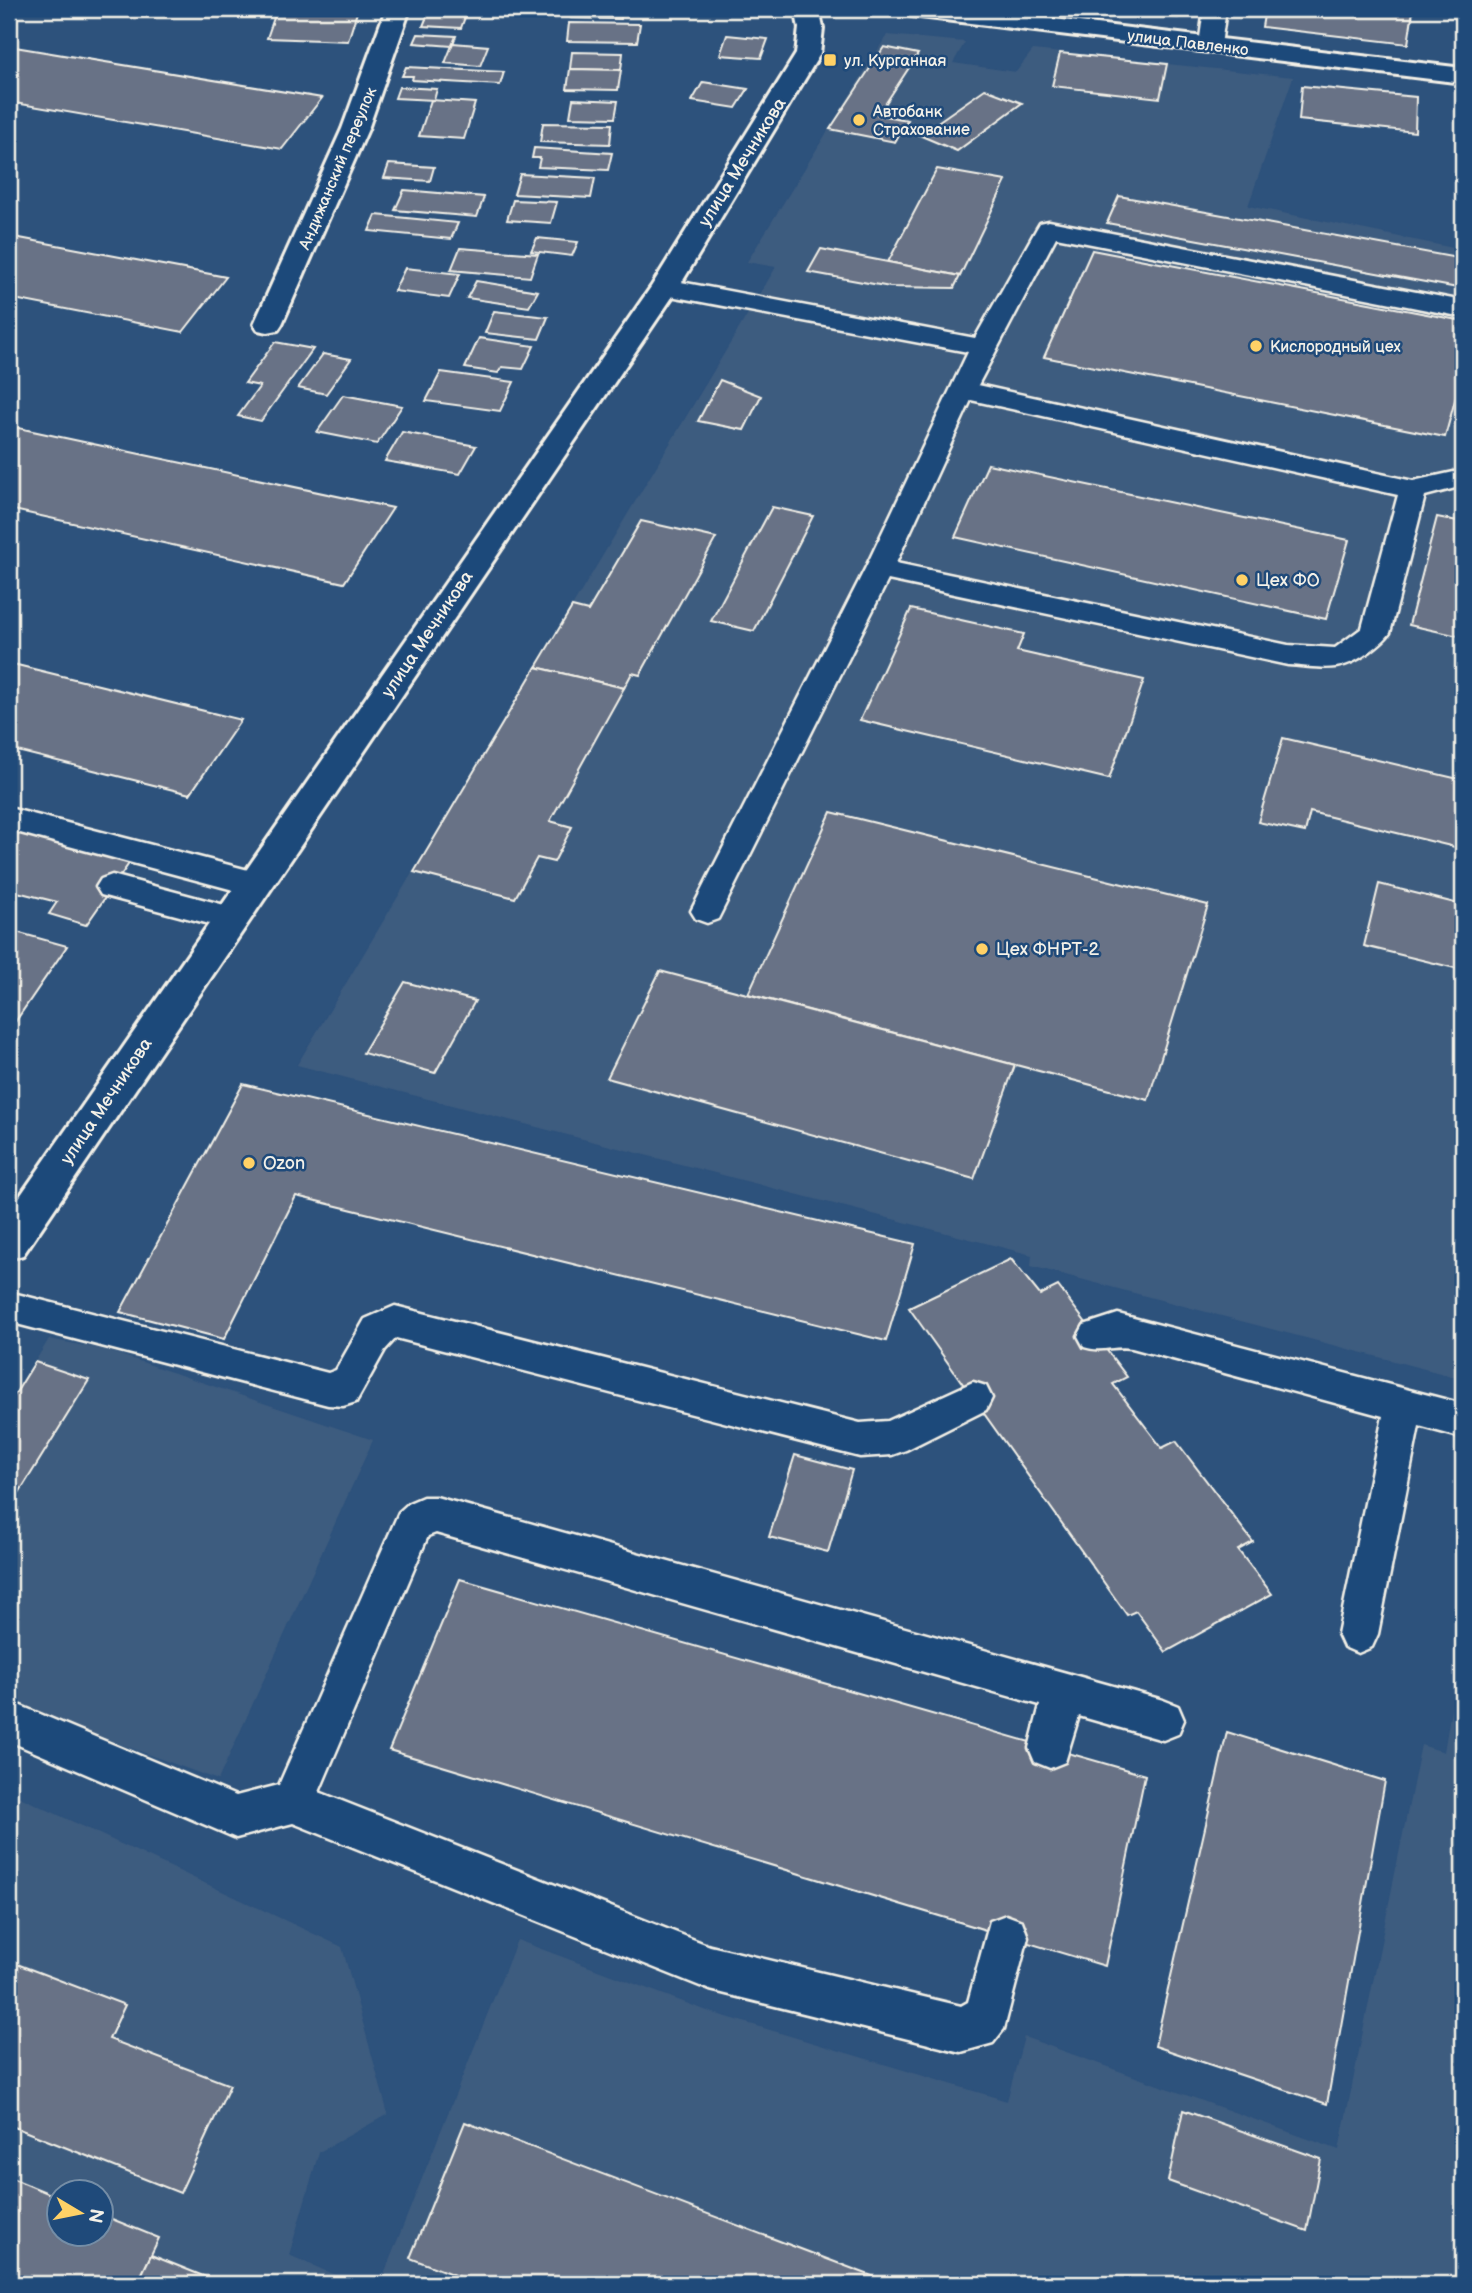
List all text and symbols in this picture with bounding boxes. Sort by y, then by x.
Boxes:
street label: улица Павленко [1126,27,1250,60]
marker: ул. Курганная [822,52,838,68]
place label: ул. Курганная [844,52,947,71]
street label: Андижанский переулок [295,84,381,254]
street label: улица Мечникова [694,94,791,231]
place label: Автобанк Страхование [872,103,970,140]
marker: Автобанк Страхование [851,112,867,128]
marker: Кислородный цех [1248,338,1264,354]
place label: Кислородный цех [1270,338,1401,357]
street label: улица Мечникова [377,567,478,701]
place label: Цех ФО [1256,570,1320,591]
marker: Цех ФО [1234,572,1250,588]
place label: Цех ФНРТ-2 [996,939,1100,960]
marker: Цех ФНРТ-2 [974,941,990,957]
street label: улица Мечникова [56,1034,157,1168]
place label: Ozon [263,1153,305,1174]
marker: Ozon [241,1155,257,1171]
north arrow [46,2178,116,2248]
text: N [83,2207,108,2225]

